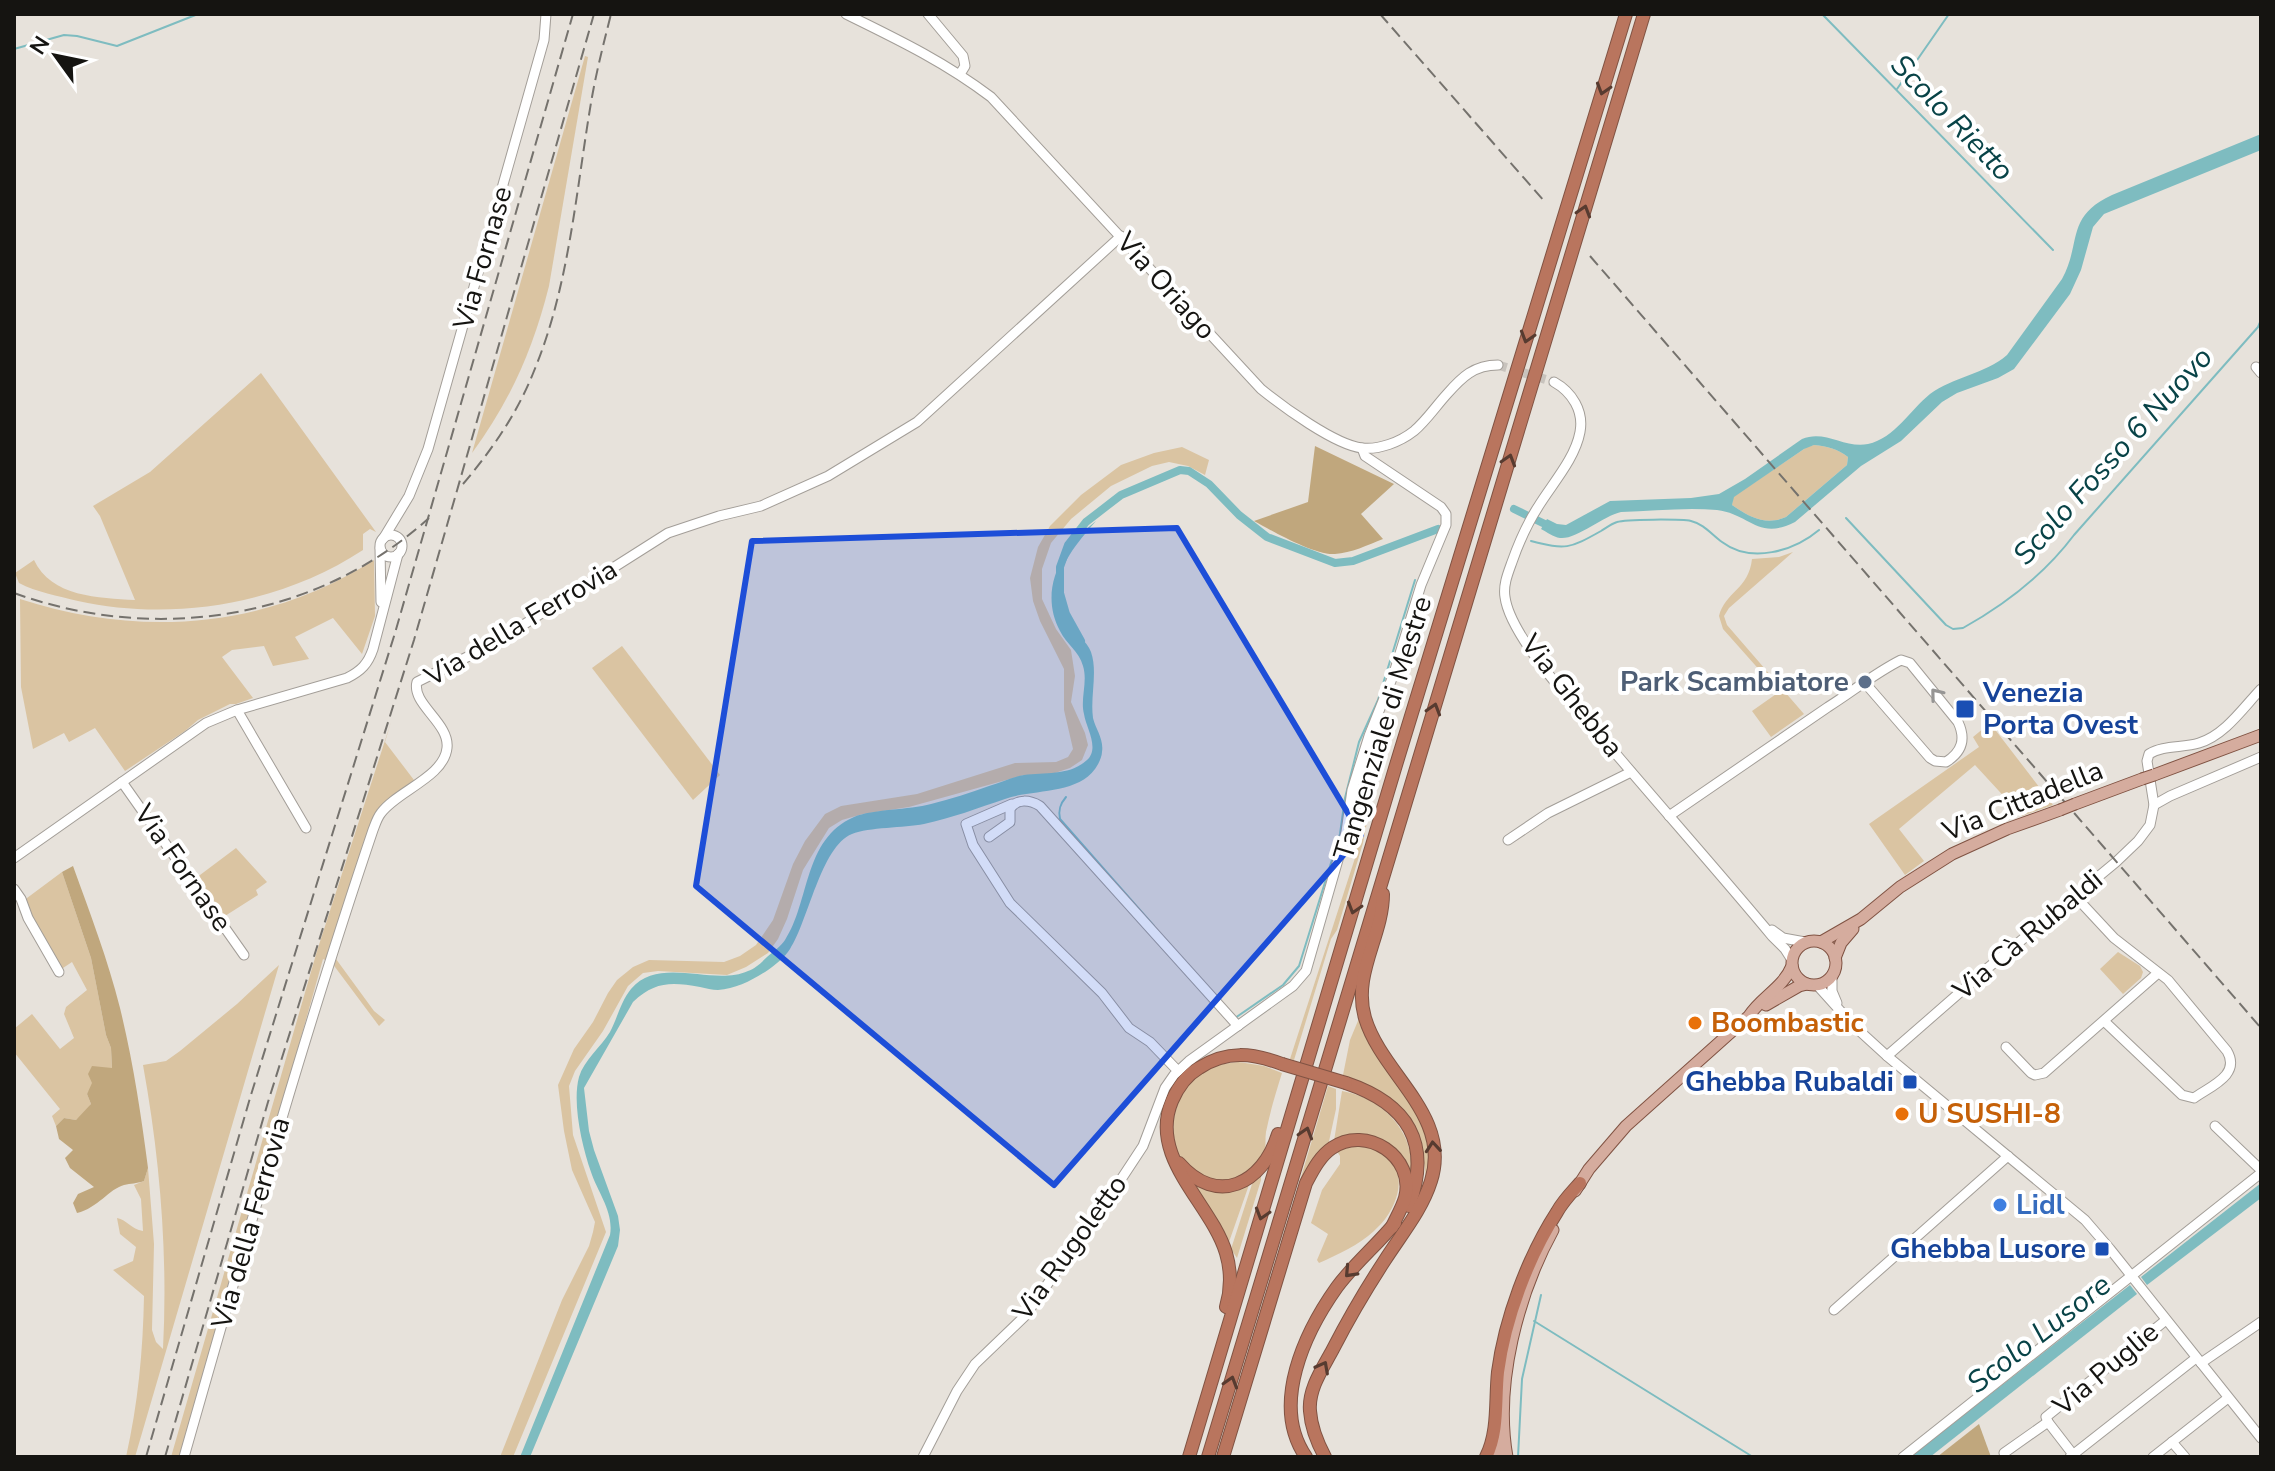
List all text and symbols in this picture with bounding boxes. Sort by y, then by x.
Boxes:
north arrow [16,16,96,96]
text: N [23,31,57,61]
water label: Scolo Rietto [1881,46,2023,190]
one-way arrow [1596,81,1612,95]
street label: Via Fornase [444,182,522,335]
one-way arrow [1575,205,1591,219]
street label: Via Oriago [1107,223,1224,348]
one-way arrow [1520,330,1536,344]
water label: Scolo Fosso 6 Nuovo [2004,338,2222,574]
one-way arrow [1500,454,1516,468]
street label: Via della Ferrovia [417,550,624,696]
street label: Tangenziale di Mestre [1325,591,1441,865]
street label: Via Ghebba [1511,626,1632,765]
place label: Park Scambiatore [1620,663,1849,701]
marker: Park Scambiatore [1856,673,1874,691]
place label: Venezia Porta Ovest [1982,674,2138,744]
one-way arrow [1931,688,1946,703]
marker: Venezia Porta Ovest [1954,698,1976,720]
one-way arrow [1425,703,1441,716]
street label: Via Cittadella [1936,752,2109,851]
street label: Via Fornase [125,796,241,939]
street label: Via Cà Rubaldi [1944,861,2111,1010]
one-way arrow [1347,900,1363,914]
place label: Boombastic [1711,1004,1864,1042]
marker: Boombastic [1686,1014,1704,1032]
place label: Ghebba Rubaldi [1685,1063,1894,1101]
marker: Ghebba Rubaldi [1901,1073,1919,1091]
place label: U SUSHI-8 [1918,1095,2061,1133]
marker: U SUSHI-8 [1893,1105,1911,1123]
street label: Via della Ferrovia [202,1113,299,1334]
one-way arrow [1297,1127,1313,1141]
one-way arrow [1425,1140,1442,1153]
street label: Via Rugoletto [1004,1167,1136,1330]
place label: Lidl [2016,1186,2065,1224]
marker: Lidl [1991,1196,2009,1214]
one-way arrow [1255,1206,1271,1220]
place label: Ghebba Lusore [1890,1230,2086,1268]
marker: Ghebba Lusore [2093,1240,2111,1258]
one-way arrow [1345,1263,1360,1277]
water label: Scolo Lusore [1958,1265,2120,1403]
street label: Via Puglie [2044,1314,2167,1425]
one-way arrow [1314,1361,1329,1375]
one-way arrow [1222,1376,1238,1390]

